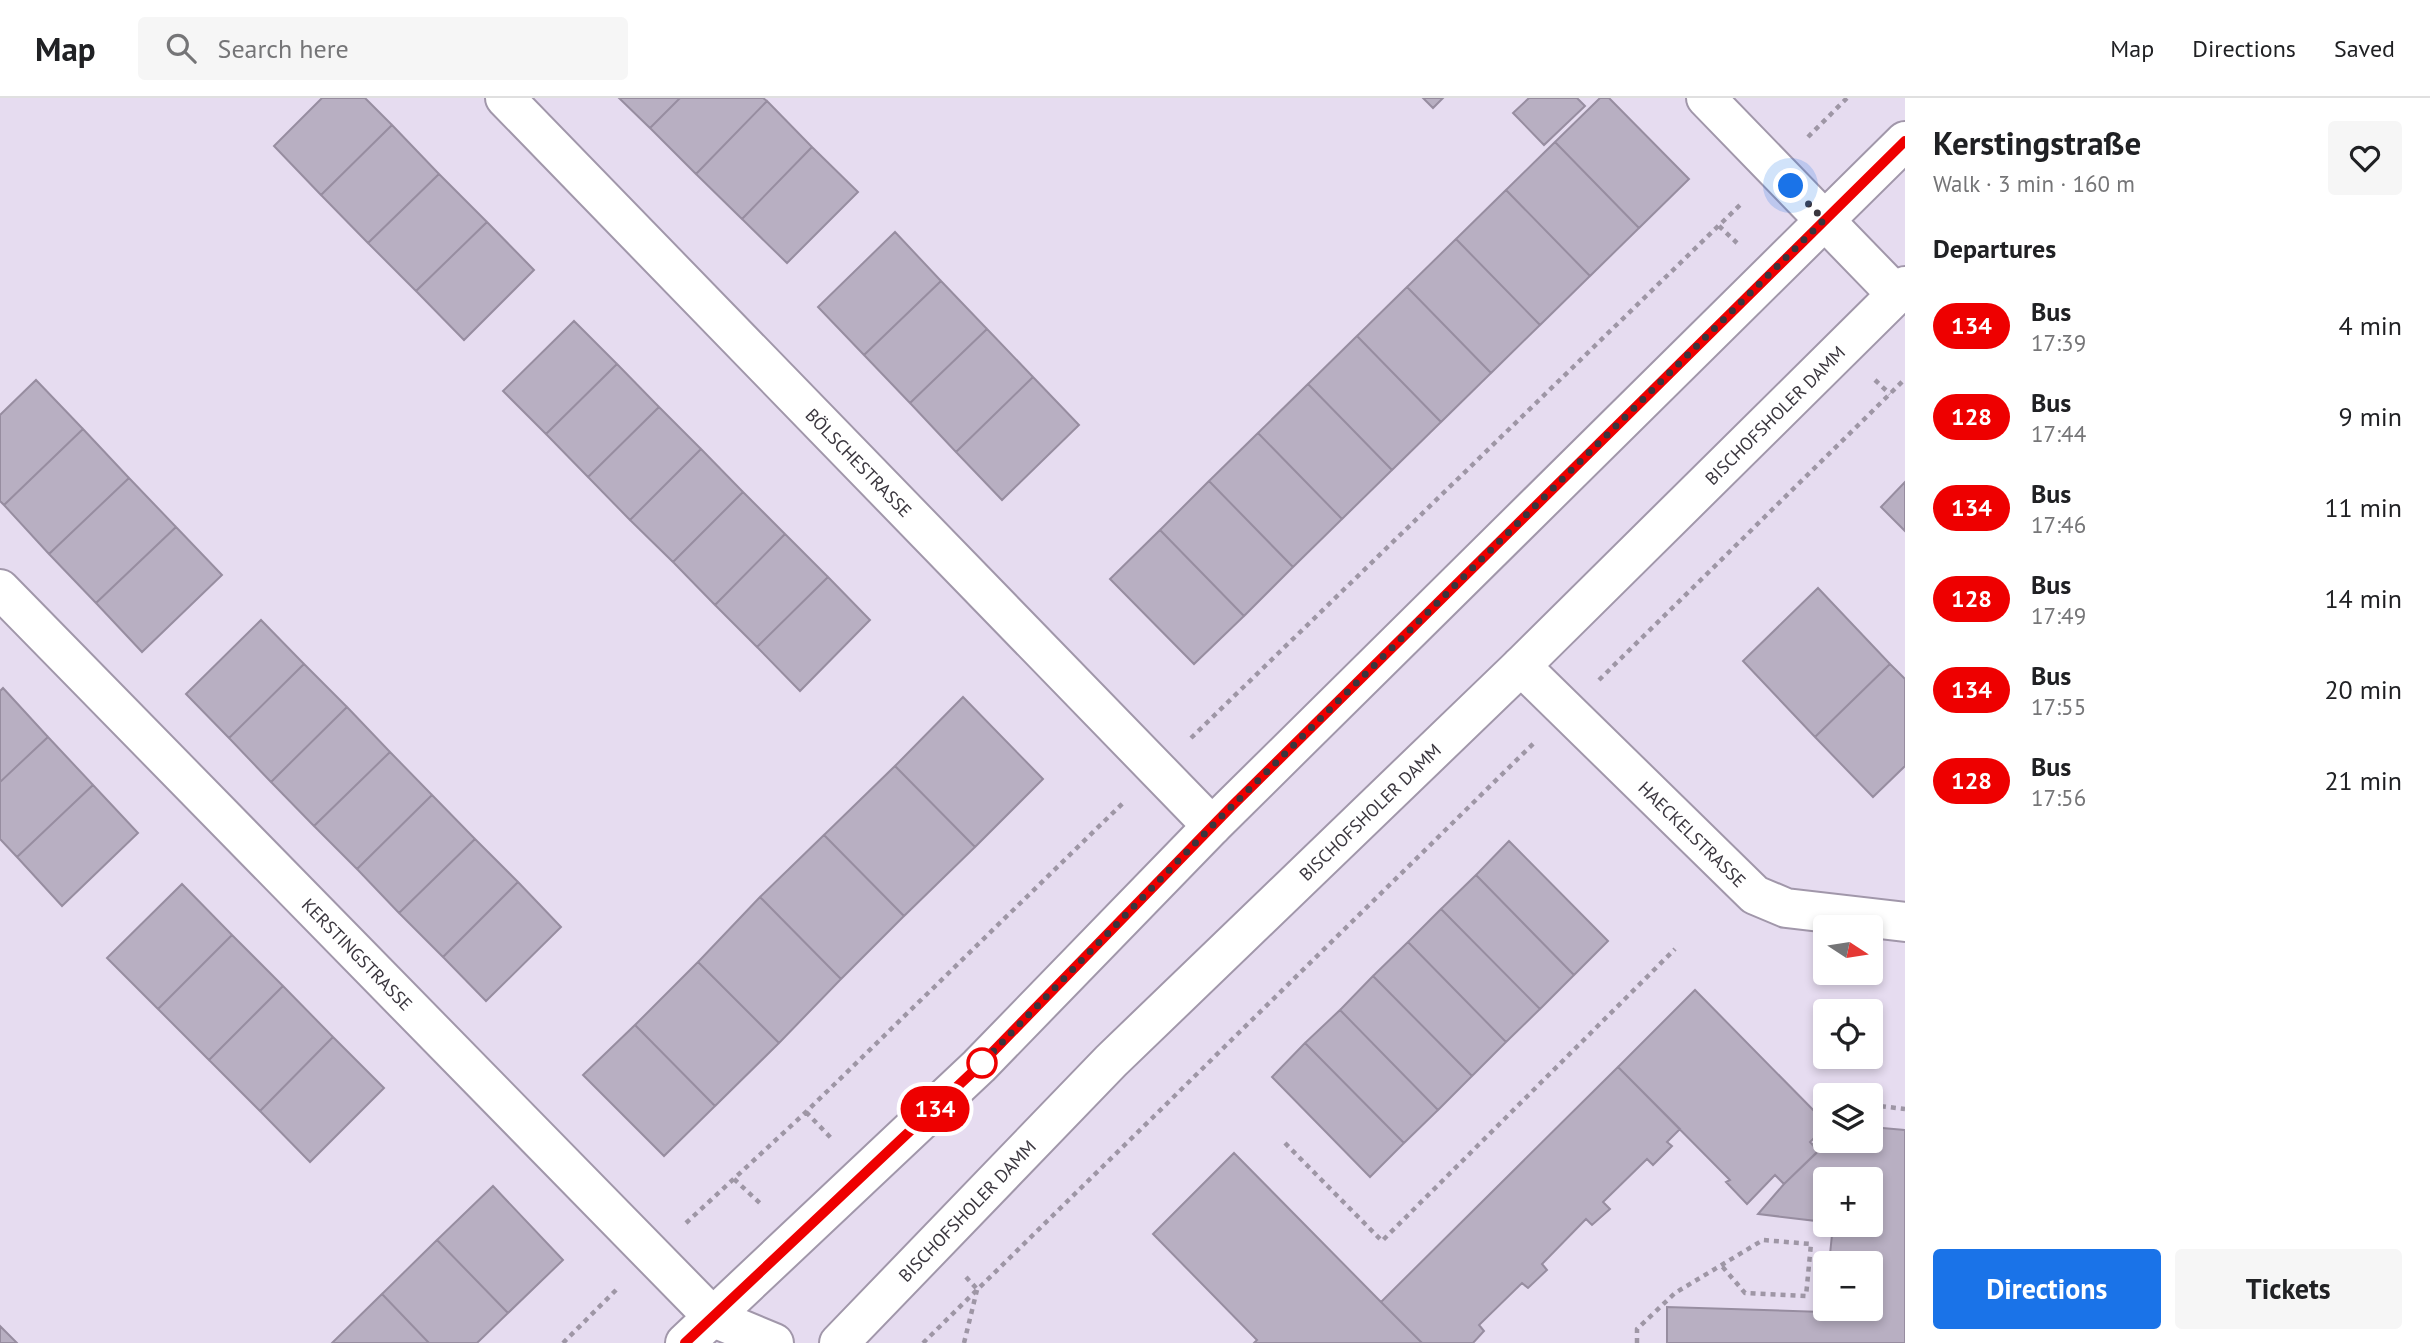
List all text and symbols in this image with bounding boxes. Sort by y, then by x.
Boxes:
search box [138,17,628,80]
text: Map [35,27,96,70]
icon: search [162,29,200,67]
text: Search here [218,32,349,65]
text: Map [2110,33,2154,64]
text: Directions [2192,33,2296,64]
text: Saved [2334,33,2395,64]
text: Kerstingstraße [1933,121,2141,164]
button: heart [2328,121,2402,195]
your location [1773,168,1808,203]
text: Walk · 3 min · 160 m [1933,169,2135,198]
text: Departures [1933,232,2056,265]
text: Bus [2031,295,2071,328]
text: 4 min [2339,309,2402,342]
text: 134 [1951,310,1992,341]
text: 17:39 [2031,328,2086,357]
street label: BISCHOFSHOLER DAMM [1700,341,1850,489]
text: Bus [2031,386,2071,419]
text: 9 min [2339,400,2402,433]
text: 128 [1951,401,1992,432]
street label: BÖLSCHESTRASSE [801,403,917,522]
text: 17:44 [2031,419,2086,448]
text: Bus [2031,477,2071,510]
text: 11 min [2324,491,2402,524]
text: 134 [1951,492,1992,523]
text: 17:46 [2031,510,2086,539]
text: Bus [2031,568,2071,601]
text: 14 min [2324,582,2402,615]
text: 128 [1951,583,1992,614]
text: 17:49 [2031,601,2086,630]
text: Bus [2031,659,2071,692]
text: 20 min [2324,673,2402,706]
text: 134 [1951,674,1992,705]
text: 17:55 [2031,692,2086,721]
street label: BISCHOFSHOLER DAMM [1294,738,1445,885]
text: Bus [2031,750,2071,783]
text: 21 min [2324,764,2402,797]
text: 128 [1951,765,1992,796]
street label: HAECKELSTRASSE [1634,776,1751,892]
text: 17:56 [2031,783,2086,812]
street label: KERSTINGSTRASSE [297,893,418,1015]
north arrow [1813,915,1883,985]
map controls [1813,915,1883,1321]
button: locate [1813,999,1883,1069]
unlabelled marker [967,1048,997,1078]
button: layers [1813,1083,1883,1153]
line badge: 134 [895,1086,975,1132]
text: 134 [915,1093,955,1124]
street label: BISCHOFSHOLER DAMM [893,1135,1040,1286]
button: + [1813,1167,1883,1237]
button: Directions [1933,1249,2161,1329]
button: Tickets [2175,1249,2402,1329]
button: − [1813,1251,1883,1321]

